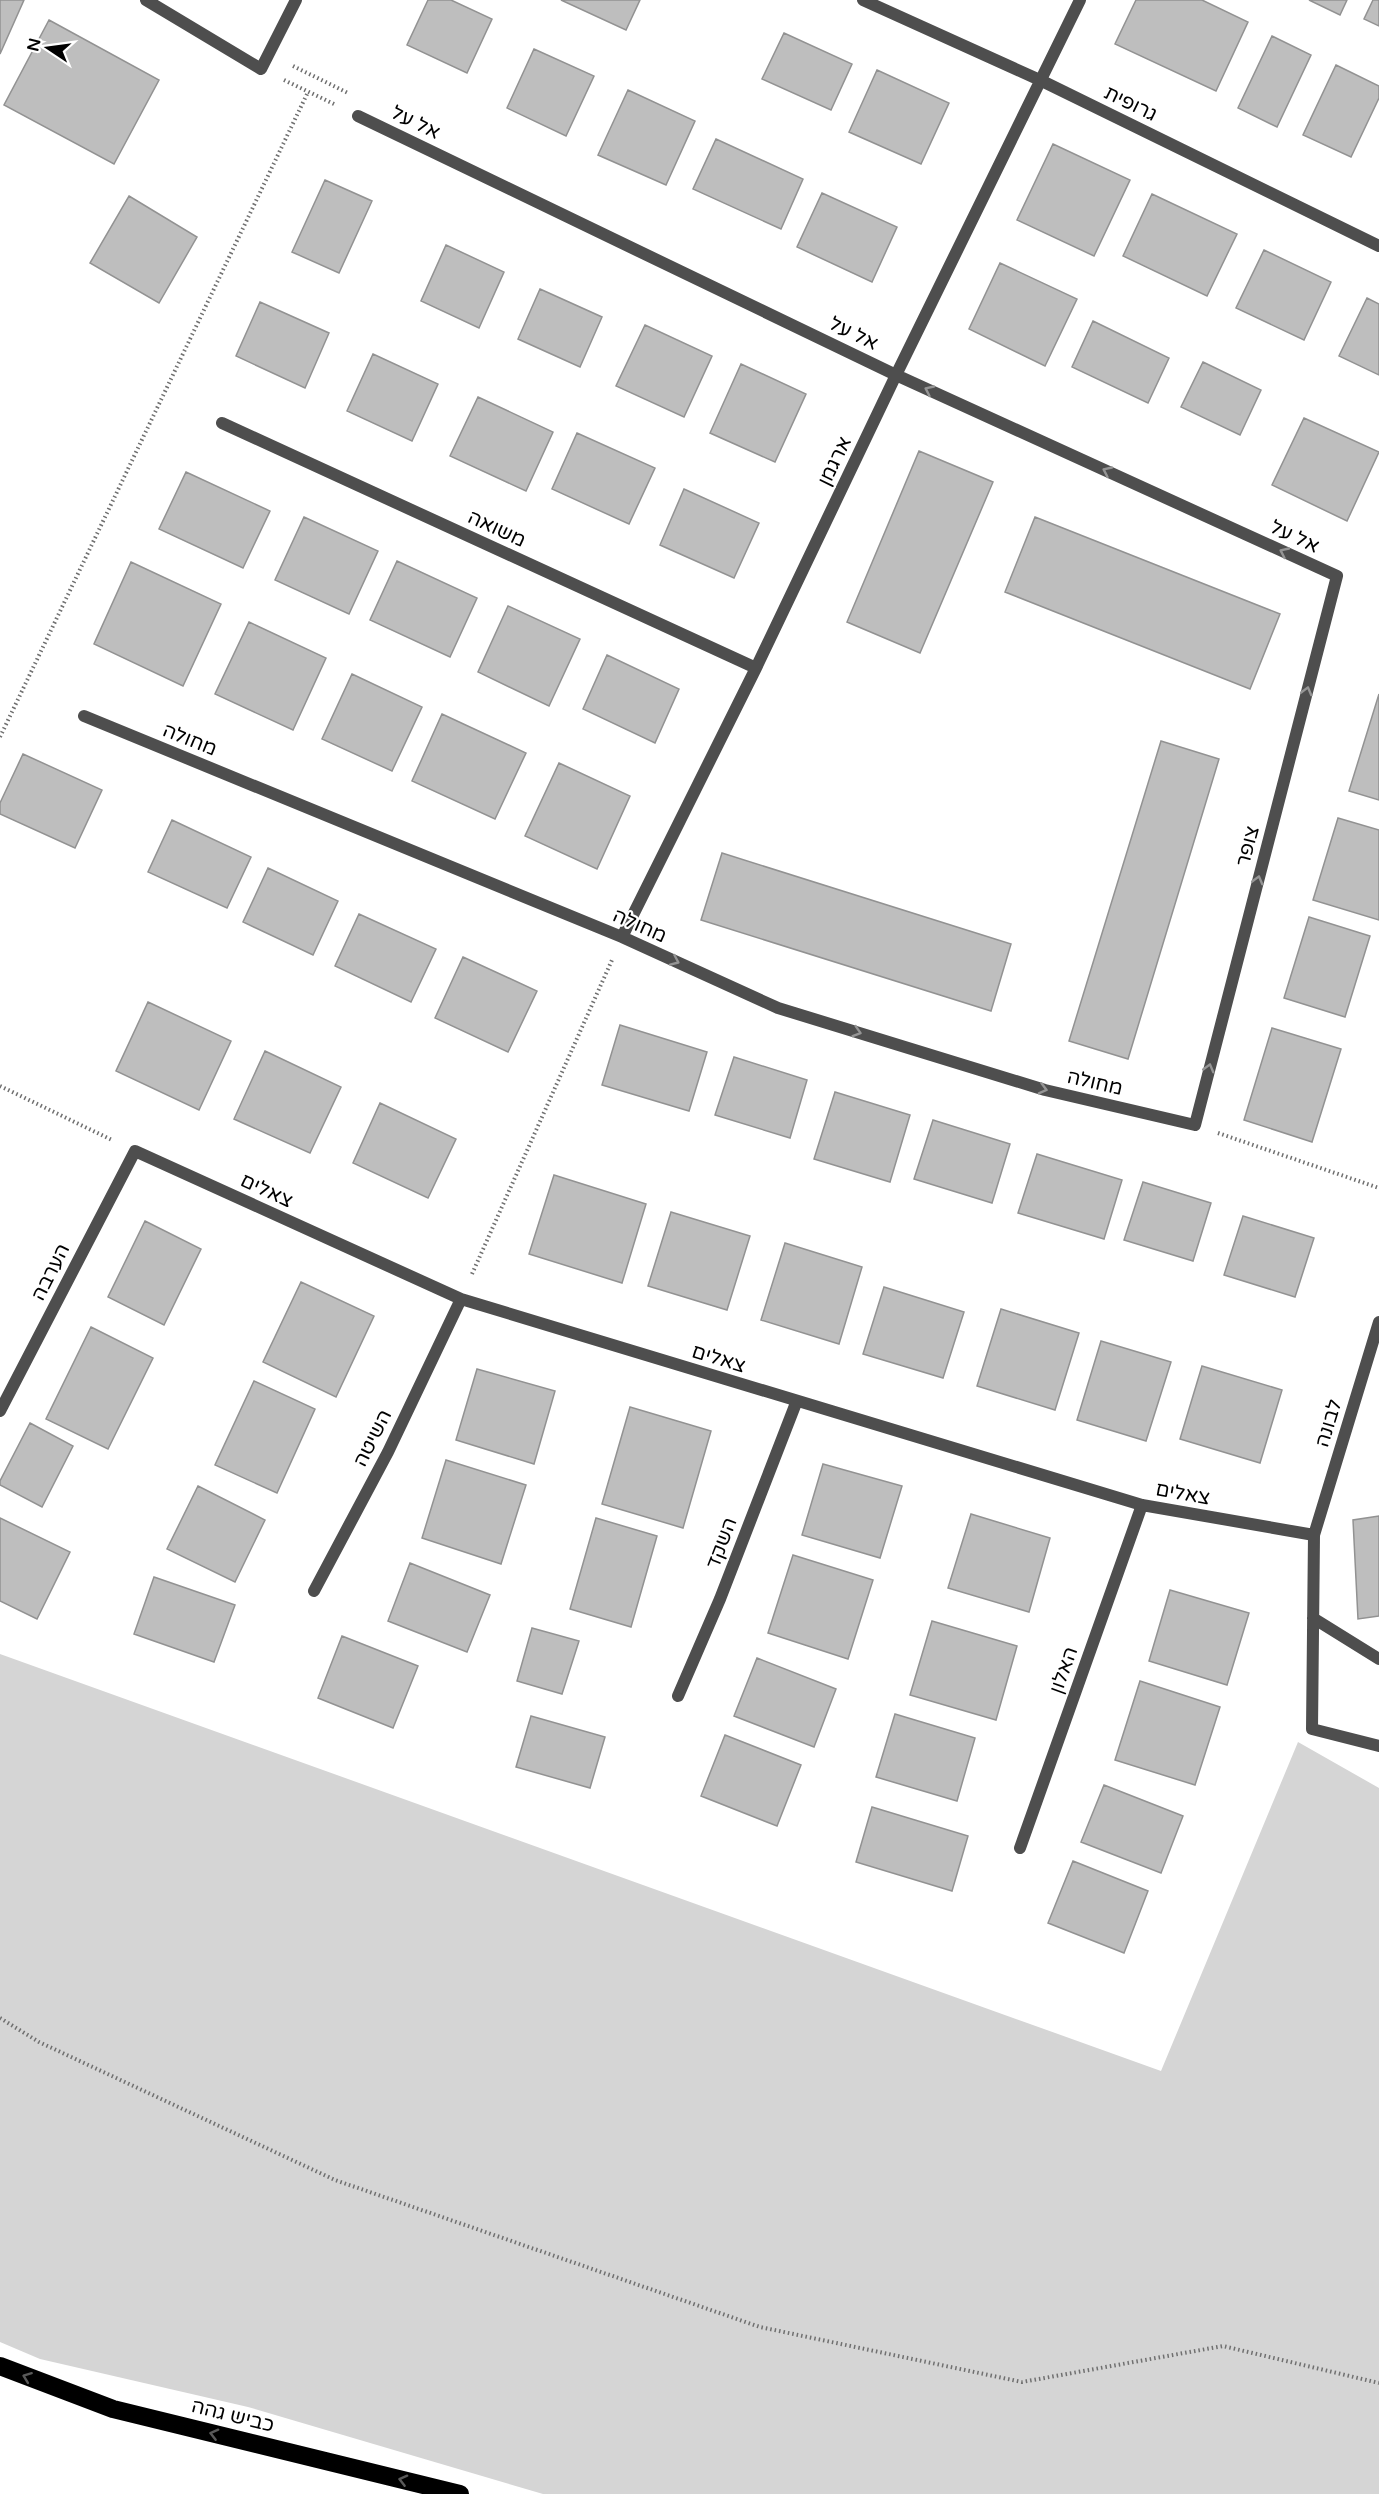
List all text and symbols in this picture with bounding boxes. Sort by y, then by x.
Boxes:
north arrow [18,18,78,78]
text: N [23,36,46,53]
street label: גרופית [1100,81,1161,127]
street label: אל על [387,101,444,145]
street label: אל על [825,312,882,356]
one-way arrow [925,386,936,398]
street label: ארגמן [813,433,857,490]
one-way arrow [1102,466,1113,478]
street label: משואה [464,505,529,553]
street label: אל על [1266,515,1323,559]
one-way arrow [1280,547,1291,559]
one-way arrow [1300,686,1313,696]
street label: מחולה [159,718,220,762]
street label: צופר [1231,823,1265,869]
one-way arrow [1251,875,1264,885]
street label: מחולה [609,903,670,948]
one-way arrow [669,954,680,966]
one-way arrow [851,1025,862,1037]
one-way arrow [1202,1064,1215,1074]
street label: מחולה [1065,1065,1125,1101]
one-way arrow [1037,1082,1048,1094]
street label: צאלים [237,1168,297,1213]
street label: הערבה [26,1240,75,1305]
street label: צאלים [689,1339,749,1378]
street label: לבונה [1310,1396,1348,1450]
street label: השיטה [348,1406,397,1471]
street label: צאלים [1154,1477,1212,1511]
street label: השקד [701,1514,743,1573]
street label: האלון [1044,1644,1083,1697]
one-way arrow [23,2371,33,2384]
street label: כביש גהה [189,2394,277,2438]
one-way arrow [209,2428,219,2441]
one-way arrow [398,2475,408,2488]

